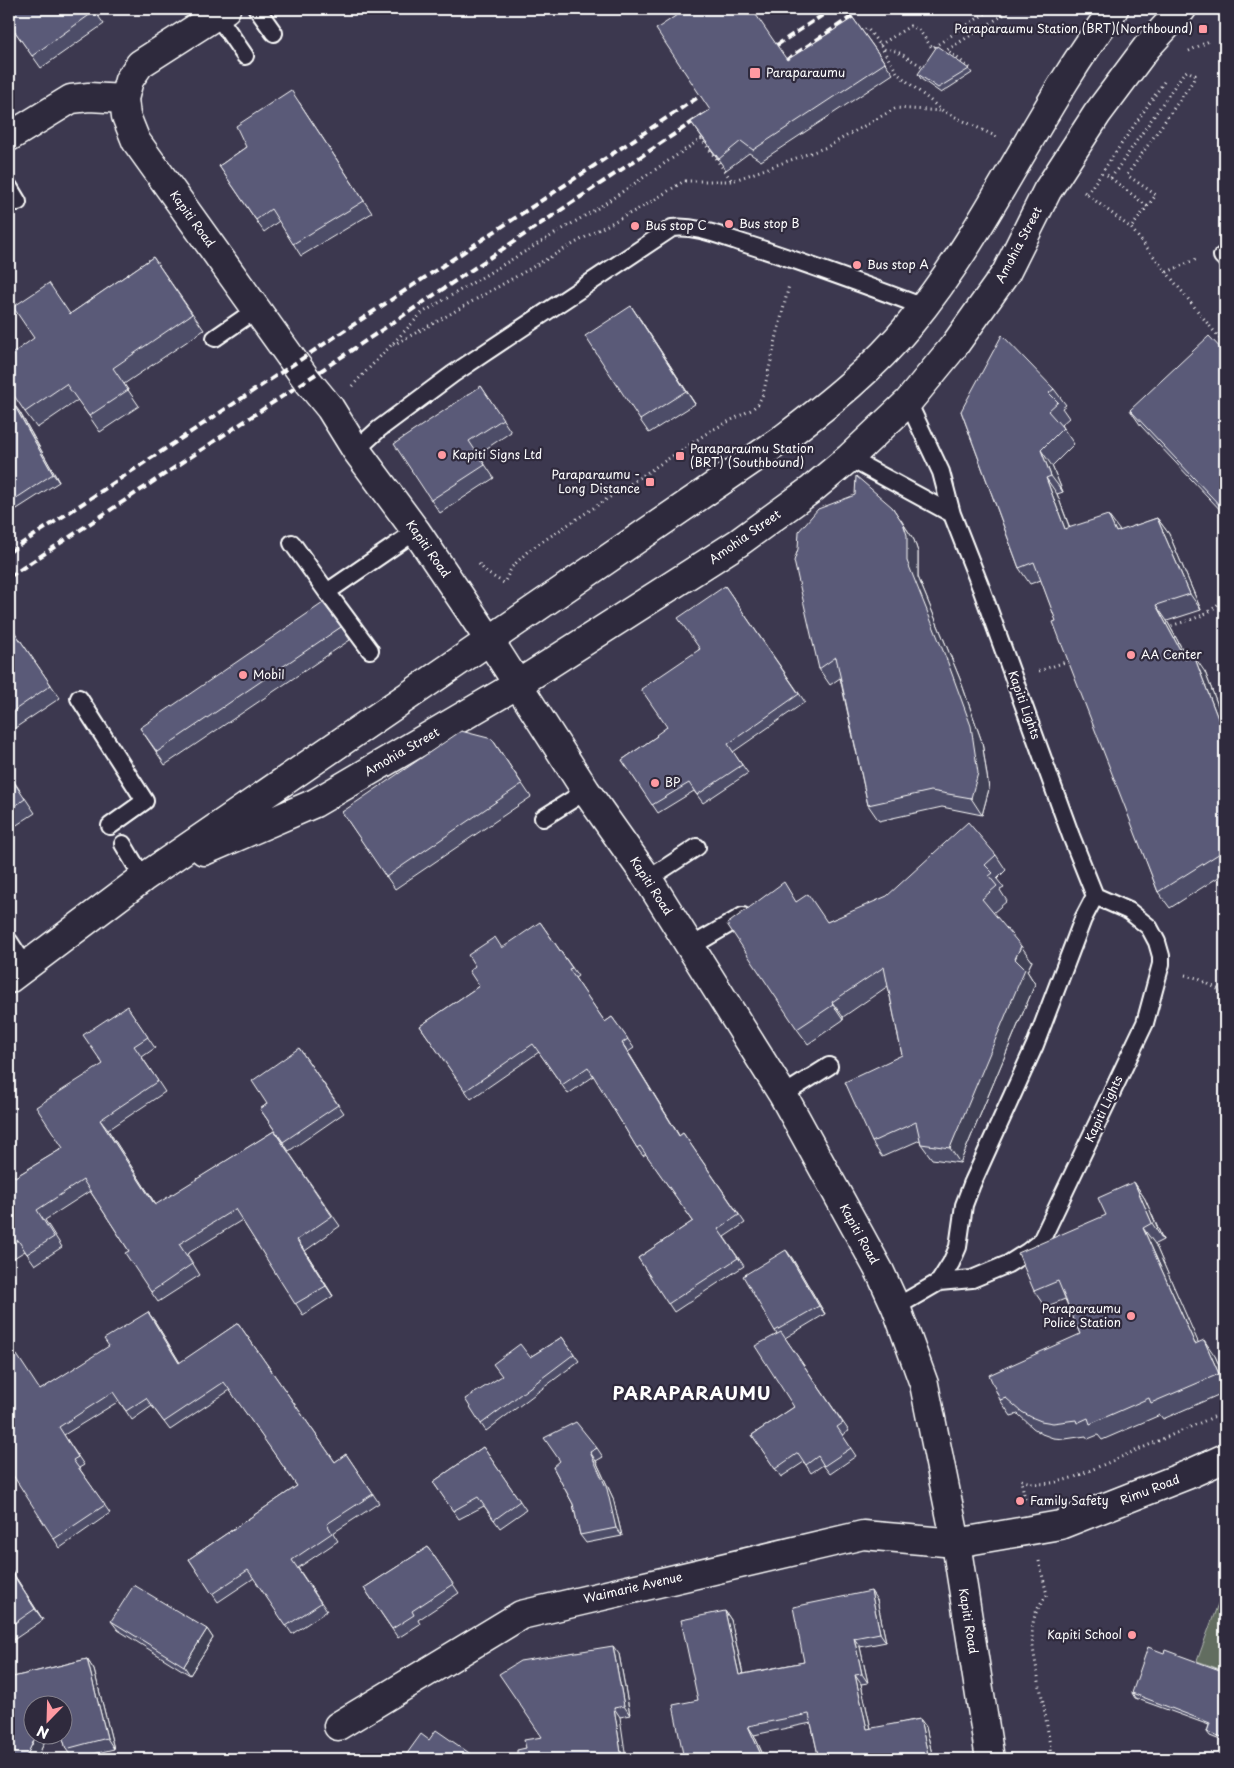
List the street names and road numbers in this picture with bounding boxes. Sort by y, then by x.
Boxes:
street label: Kapiti Road [166,186,220,251]
street label: Amohia Street [990,203,1046,286]
street label: Amohia Street [705,505,784,568]
street label: Kapiti Road [402,516,455,581]
street label: Kapiti Lights [1004,668,1046,742]
street label: Amohia Street [361,722,443,780]
street label: Kapiti Road [626,853,678,918]
street label: Kapiti Lights [1080,1072,1127,1145]
street label: Kapiti Road [836,1200,884,1267]
street label: Rimu Road [1117,1469,1182,1509]
street label: Waimarie Avenue [582,1567,684,1607]
street label: Kapiti Road [955,1587,983,1655]

